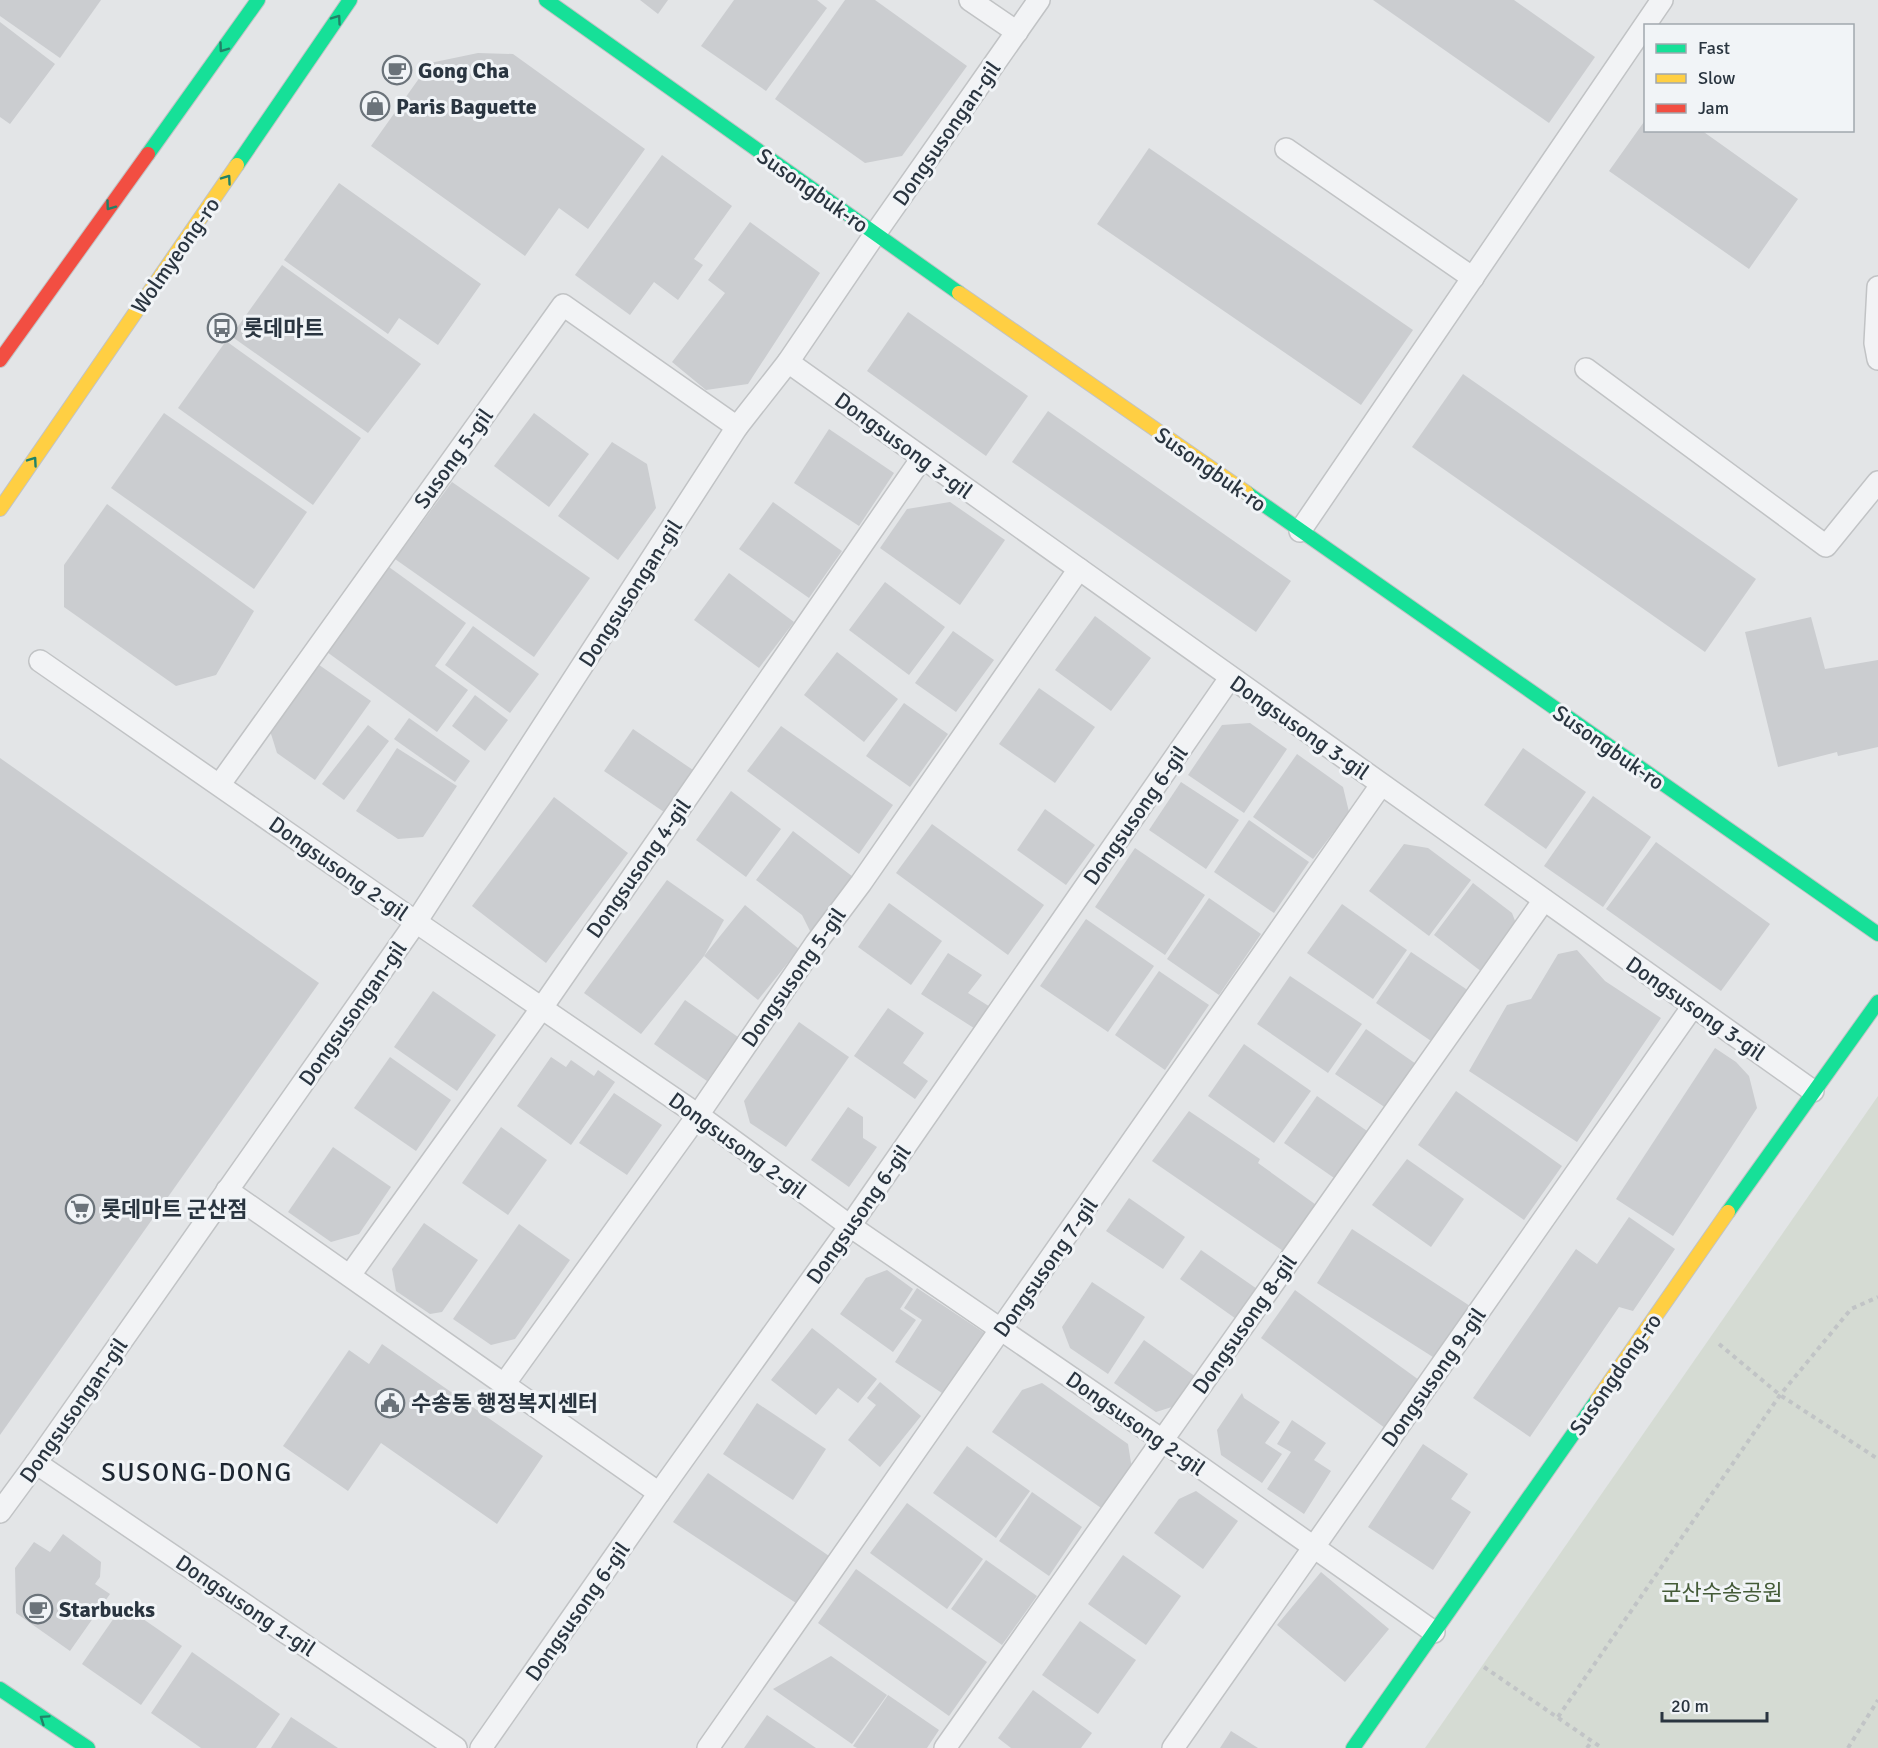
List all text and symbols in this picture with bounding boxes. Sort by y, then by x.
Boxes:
one-way arrow [330,14,341,25]
legend [1644,24,1854,132]
text: Fast [1698,37,1730,59]
one-way arrow [220,41,231,52]
cafe icon: Gong Cha [381,54,413,86]
street label: Dongsusongan-gil [886,56,1006,211]
place label: Gong Cha [418,57,509,84]
text: Slow [1698,67,1735,89]
shop icon: Paris Baguette [359,90,391,122]
place label: Paris Baguette [396,93,537,120]
text: Jam [1698,97,1729,119]
street label: Susongbuk-ro [752,142,874,239]
one-way arrow [220,175,231,186]
street label: Wolmyeong-ro [125,192,225,319]
one-way arrow [106,200,117,211]
bus stop icon: 롯데마트 [206,312,238,344]
place label: 롯데마트 [243,315,324,342]
street label: Dongsusong 3-gil [829,386,978,505]
street label: Susong 5-gil [408,403,499,514]
street label: Susongbuk-ro [1150,421,1272,518]
one-way arrow [26,457,37,468]
street label: Dongsusongan-gil [573,514,688,672]
street label: Dongsusong 3-gil [1225,669,1375,786]
street label: Susongbuk-ro [1548,699,1670,796]
street label: Dongsusong 6-gil [1077,740,1194,890]
street label: Dongsusong 4-gil [580,793,697,943]
street label: Dongsusong 2-gil [264,810,414,927]
street label: Dongsusong 5-gil [735,902,852,1052]
street label: Dongsusongan-gil [292,936,412,1091]
street label: Dongsusong 3-gil [1621,950,1771,1067]
street label: Dongsusong 2-gil [663,1086,812,1205]
street label: Dongsusong 6-gil [800,1139,917,1289]
street label: Dongsusong 7-gil [987,1192,1104,1342]
supermarket icon: 롯데마트 군산점 [64,1193,96,1225]
place label: 롯데마트 군산점 [101,1196,248,1223]
street label: Dongsusong 8-gil [1186,1249,1303,1399]
street label: Dongsusong 9-gil [1375,1302,1492,1452]
street label: Susongdong-ro [1563,1308,1667,1440]
street label: Dongsusongan-gil [13,1333,133,1488]
street label: Dongsusong 2-gil [1061,1365,1211,1482]
public building icon: 수송동 행정복지센터 [374,1387,406,1419]
place label: 수송동 행정복지센터 [411,1390,598,1417]
district label: SUSONG-DONG [101,1457,293,1489]
street label: Dongsusong 6-gil [519,1536,636,1686]
street label: Dongsusong 1-gil [171,1549,321,1662]
park label: 군산수송공원 [1661,1579,1783,1606]
cafe icon: Starbucks [22,1593,54,1625]
place label: Starbucks [59,1596,155,1623]
scale bar [1662,1685,1767,1723]
text: 20 m [1671,1695,1709,1717]
one-way arrow [40,1714,50,1726]

